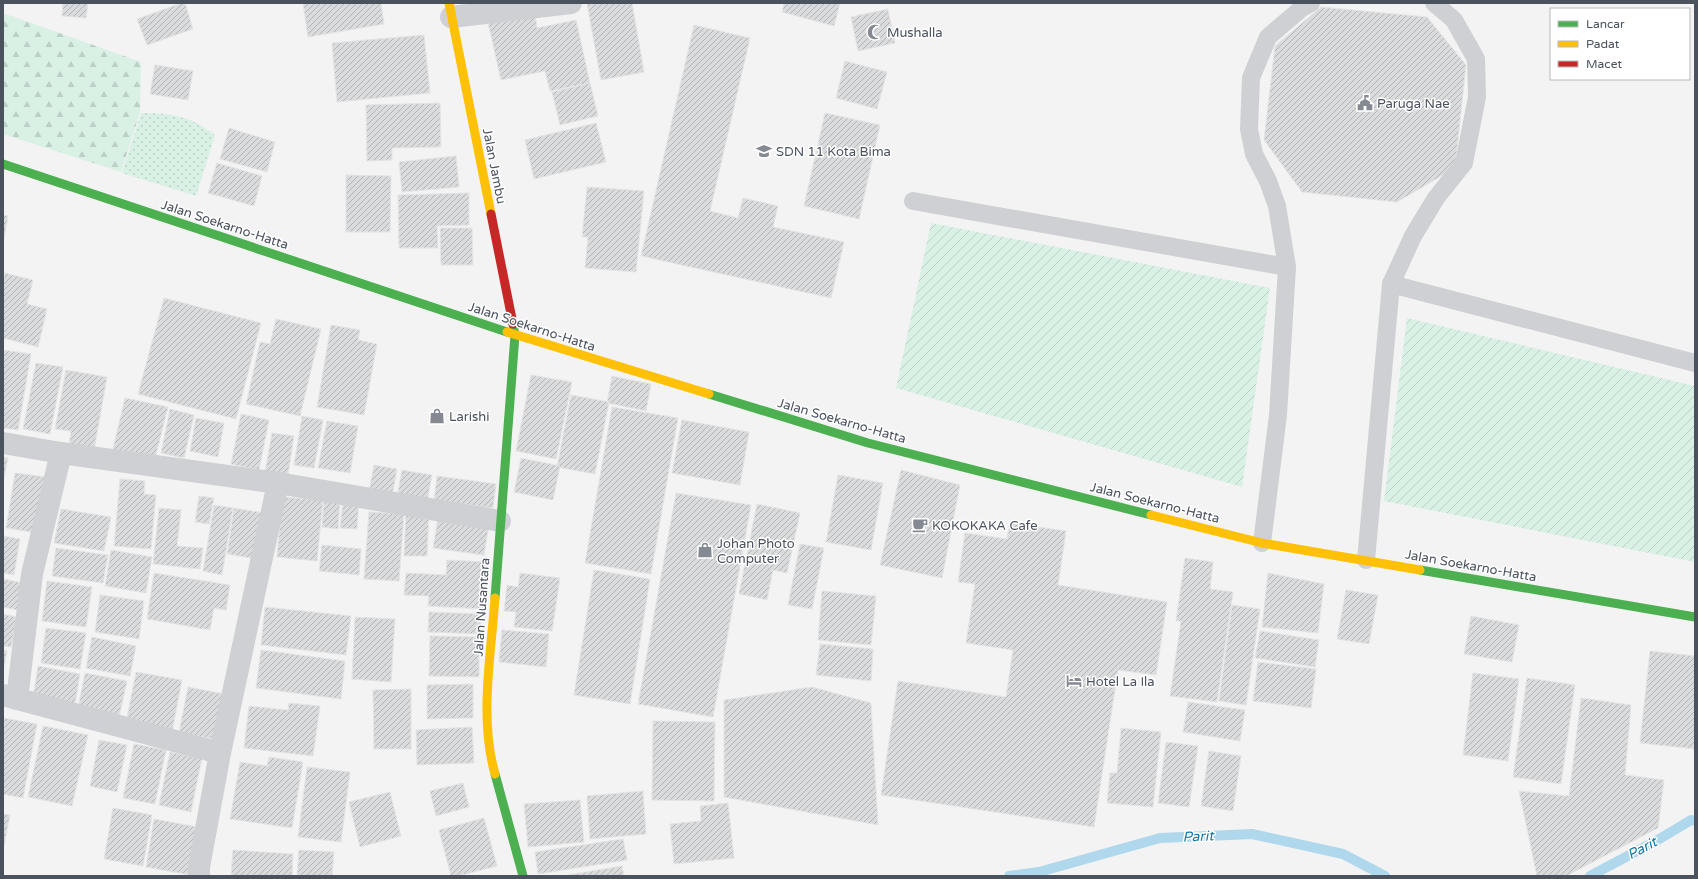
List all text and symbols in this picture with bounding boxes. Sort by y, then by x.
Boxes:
legend [1550,8,1690,80]
text: Lancar [1586,17,1625,31]
mosque icon: Mushalla [866,23,884,41]
place label: Mushalla [887,25,943,41]
text: Padat [1586,37,1620,51]
text: Macet [1586,57,1622,71]
public building icon: Paruga Nae [1356,94,1374,112]
place label: Paruga Nae [1377,96,1450,112]
street label: Jalan Jambu [479,127,509,205]
school or university icon: SDN 11 Kota Bima [755,142,773,160]
place label: SDN 11 Kota Bima [776,144,891,160]
street label: Jalan Soekarno-Hatta [159,197,290,253]
street label: Jalan Soekarno-Hatta [466,299,597,355]
street label: Jalan Soekarno-Hatta [776,395,908,447]
shop icon: Larishi [428,407,446,425]
place label: Larishi [449,409,489,425]
street label: Jalan Soekarno-Hatta [1088,479,1221,527]
cafe icon: KOKOKAKA Cafe [911,516,929,534]
place label: KOKOKAKA Cafe [932,518,1038,534]
place label: Johan Photo Computer [717,536,795,567]
shop icon: Johan Photo Computer [696,541,714,559]
street label: Jalan Soekarno-Hatta [1404,547,1538,585]
street label: Jalan Nusantara [471,557,493,657]
hotel icon: Hotel La Ila [1065,672,1083,690]
place label: Hotel La Ila [1086,674,1155,690]
water label: Parit [1182,827,1216,846]
water label: Parit [1625,833,1661,863]

